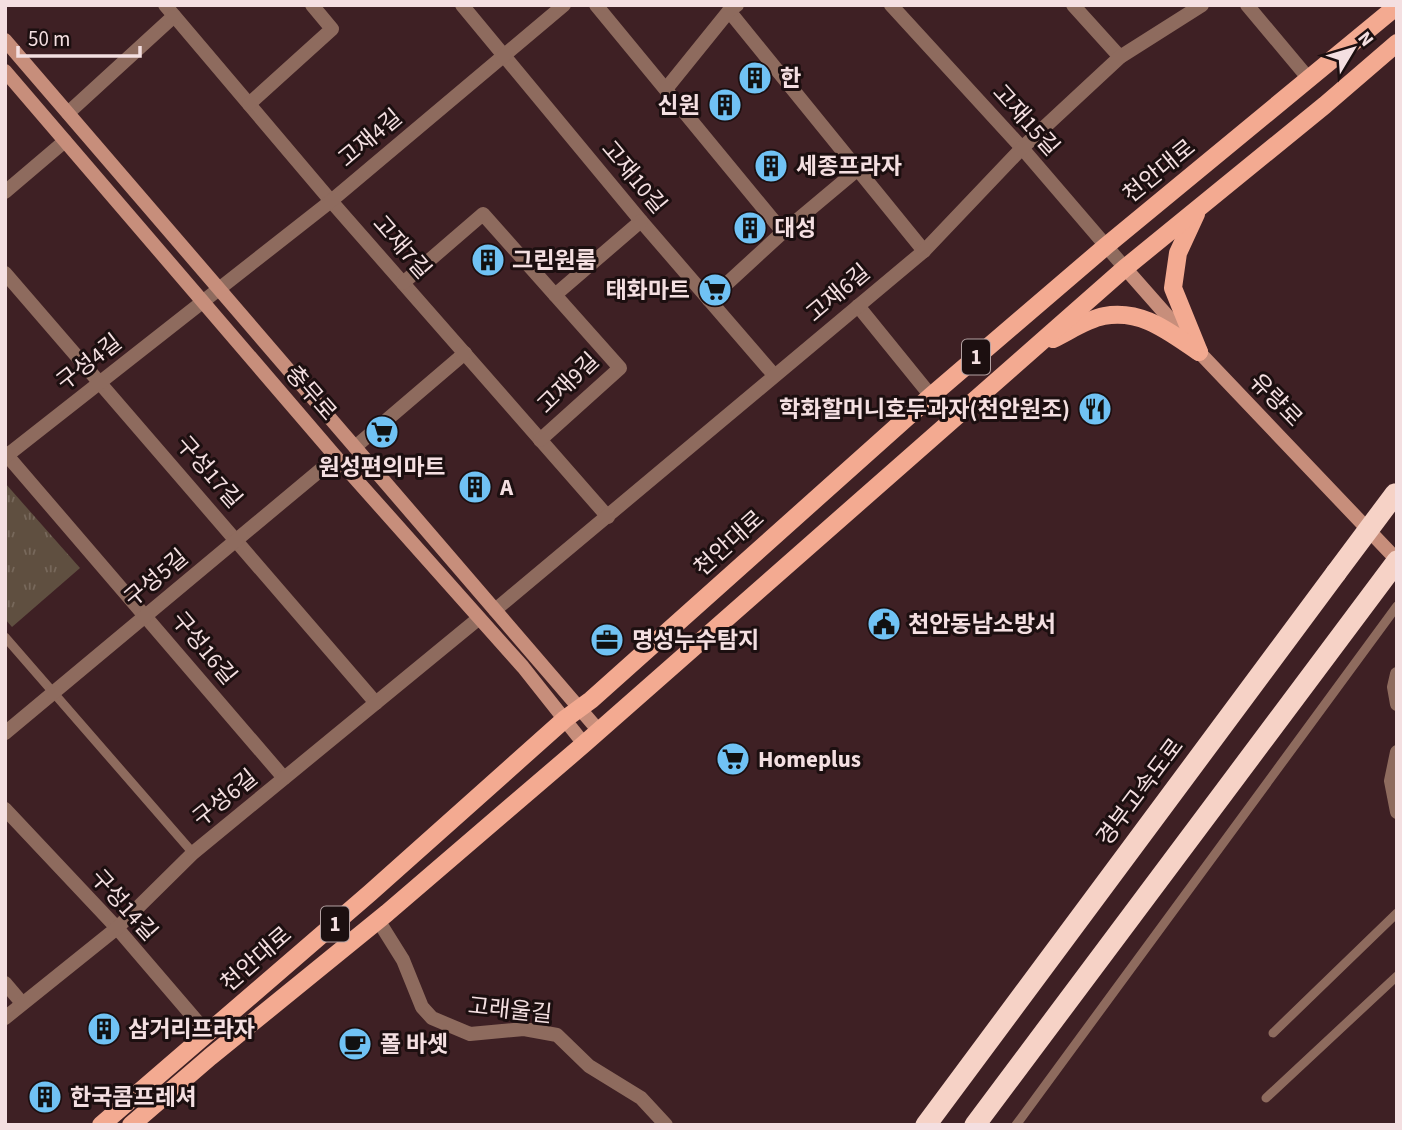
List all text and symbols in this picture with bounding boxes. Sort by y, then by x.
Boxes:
scale bar [18,14,140,58]
north arrow [1318,14,1388,84]
text: 50 m [28,24,70,54]
text: N [1351,26,1380,53]
building icon: 한 [736,59,774,97]
place label: 한 [780,62,801,95]
street label: 고재15길 [985,77,1067,163]
building icon: 신원 [706,86,744,124]
place label: 신원 [658,89,700,122]
street label: 고재4길 [331,101,409,175]
street label: 천안대로 [1116,132,1202,210]
street label: 고재10길 [594,133,674,221]
building icon: 세종프라자 [752,147,790,185]
place label: 세종프라자 [796,150,902,183]
street label: 고재7길 [365,208,439,286]
building icon: 대성 [731,209,769,247]
place label: 대성 [774,212,816,245]
building icon: 그린원룸 [469,241,507,279]
place label: 그린원룸 [512,244,597,277]
street label: 고재6길 [799,256,877,330]
supermarket icon: 태화마트 [696,271,734,309]
place label: 태화마트 [605,274,690,307]
street label: 구성4길 [49,326,129,398]
road number: 1 [962,340,990,374]
street label: 고재9길 [530,345,606,421]
street label: 충무로 [278,358,344,428]
street label: 유량로 [1242,366,1310,434]
restaurant icon: 학화할머니호두과자(천안원조) [1076,390,1114,428]
place label: 학화할머니호두과자(천안원조) [779,393,1070,426]
supermarket icon: 원성편의마트 [363,413,401,451]
street label: 구성17길 [168,429,250,515]
place label: 원성편의마트 [319,451,445,484]
building icon: A [456,468,494,506]
place label: A [499,471,514,504]
street label: 천안대로 [687,502,771,584]
street label: 구성5길 [117,541,195,615]
street label: 구성16길 [164,604,244,692]
public building icon: 천안동남소방서 [865,605,903,643]
place label: 천안동남소방서 [908,608,1056,641]
office icon: 명성누수탐지 [588,621,626,659]
place label: 명성누수탐지 [632,624,759,657]
street label: 경부고속도로 [1089,731,1191,853]
supermarket icon: Homeplus [714,740,752,778]
place label: Homeplus [758,743,861,776]
street label: 구성6길 [186,762,264,834]
street label: 구성14길 [83,862,165,948]
road number: 1 [321,906,349,942]
street label: 천안대로 [213,919,299,999]
street label: 고래울길 [466,989,554,1031]
building icon: 삼거리프라자 [85,1010,123,1048]
place label: 삼거리프라자 [128,1013,255,1046]
cafe icon: 폴 바셋 [336,1025,374,1063]
place label: 폴 바셋 [380,1028,448,1061]
building icon: 한국콤프레셔 [26,1078,64,1116]
place label: 한국콤프레셔 [70,1081,197,1114]

